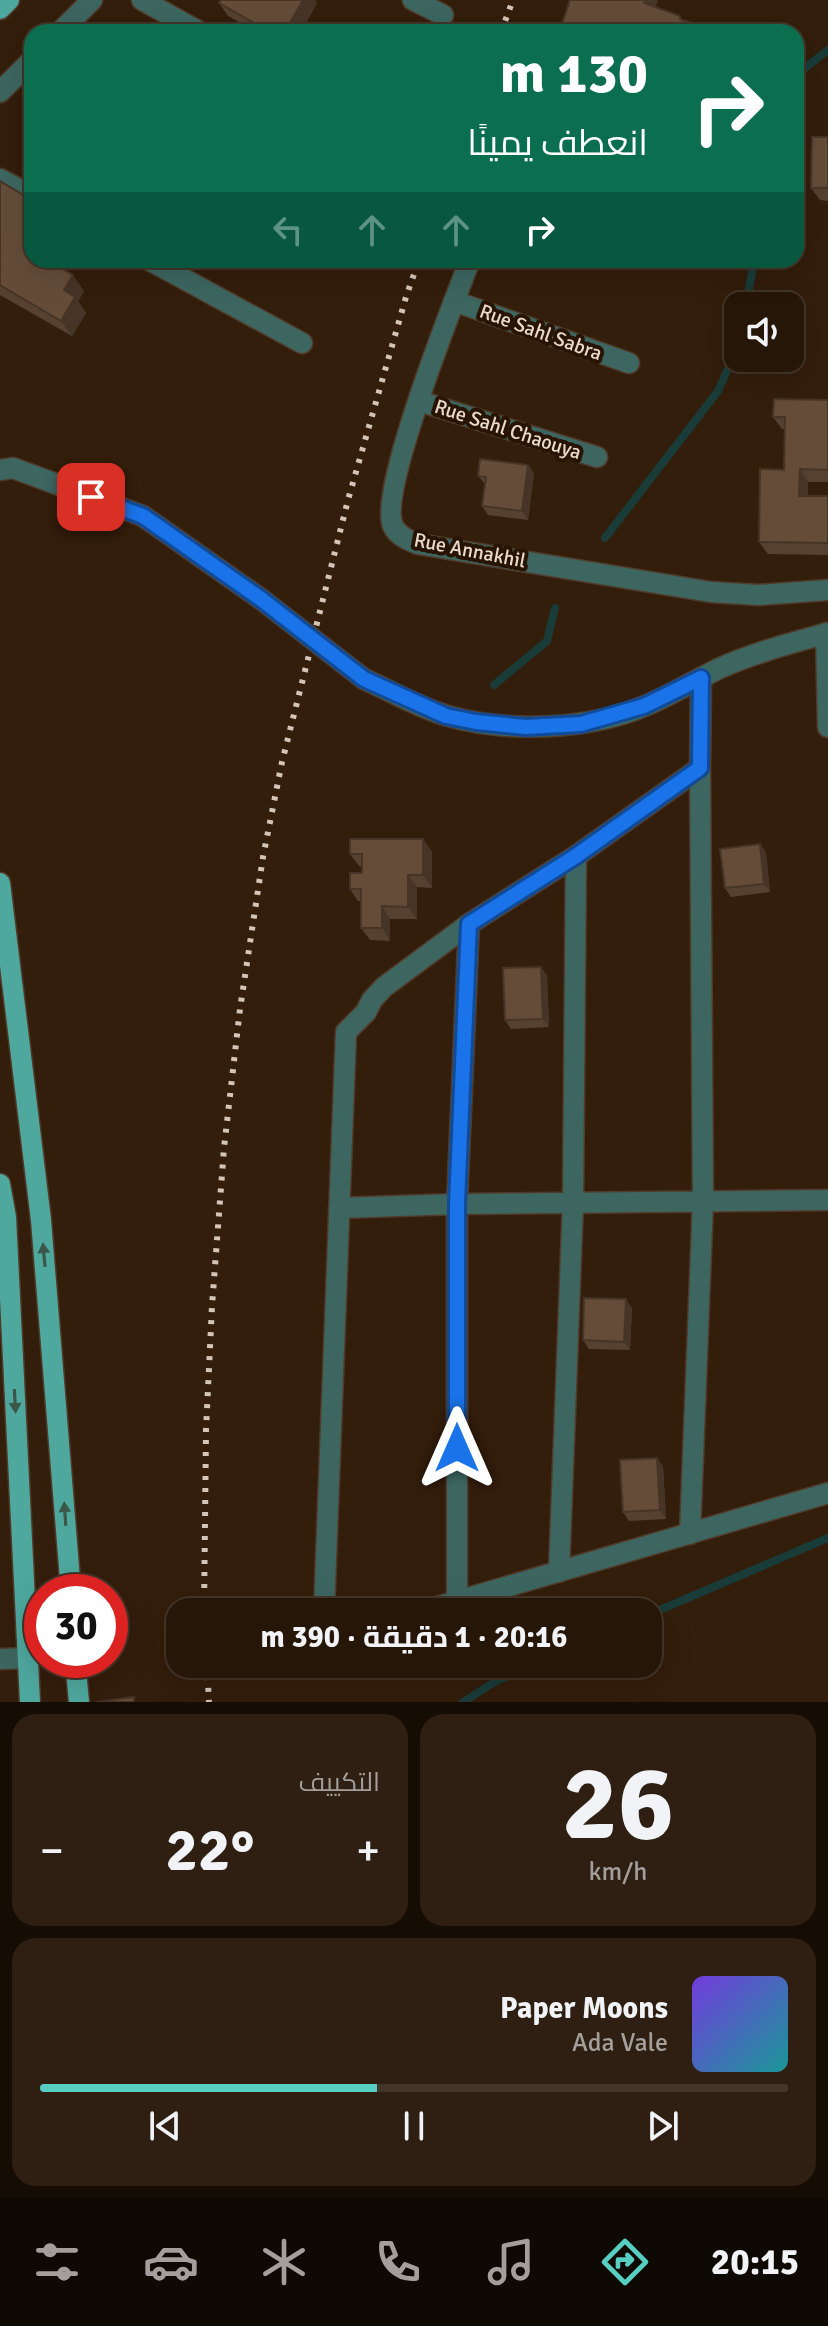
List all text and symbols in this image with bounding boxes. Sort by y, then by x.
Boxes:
text: 130 m [500,39,648,108]
icon: right [676,56,780,160]
text: انعطف يمينًا [467,121,648,166]
icon: left [266,208,310,252]
icon: ahead [350,208,394,252]
icon: ahead [434,208,478,252]
icon: right [518,208,562,252]
map controls [724,292,804,372]
button: sound [724,292,804,372]
street label: Rue Sahl Sabra [476,299,605,366]
street label: Rue Sahl Chaouya [431,394,584,465]
pin [57,463,125,531]
icon: arrive [69,475,113,519]
street label: Rue Annakhil [412,527,528,574]
one-way arrow [37,1242,50,1267]
one-way arrow [9,1389,22,1414]
position arrow [415,1406,499,1490]
one-way arrow [58,1501,71,1526]
speed limit sign: 30 [24,1574,128,1678]
text: 20:16 · 1 دقيقة · 390 m [261,1619,567,1656]
text: 26 [562,1740,674,1868]
text: التكييف [298,1767,380,1799]
text: 22° [166,1814,254,1888]
text: − [40,1824,64,1878]
text: + [356,1824,380,1878]
text: km/h [589,1856,647,1888]
text: Paper Moons [500,1990,668,2027]
text: Ada Vale [572,2027,668,2059]
icon: previous [143,2104,187,2148]
icon: pause [392,2104,436,2148]
icon: next [641,2104,685,2148]
icon: filters [29,2234,85,2290]
icon: car [143,2234,199,2290]
icon: climate [256,2234,312,2290]
icon: phone [370,2234,426,2290]
icon: music [483,2234,539,2290]
icon: directions [597,2234,653,2290]
text: 20:15 [711,2240,799,2285]

